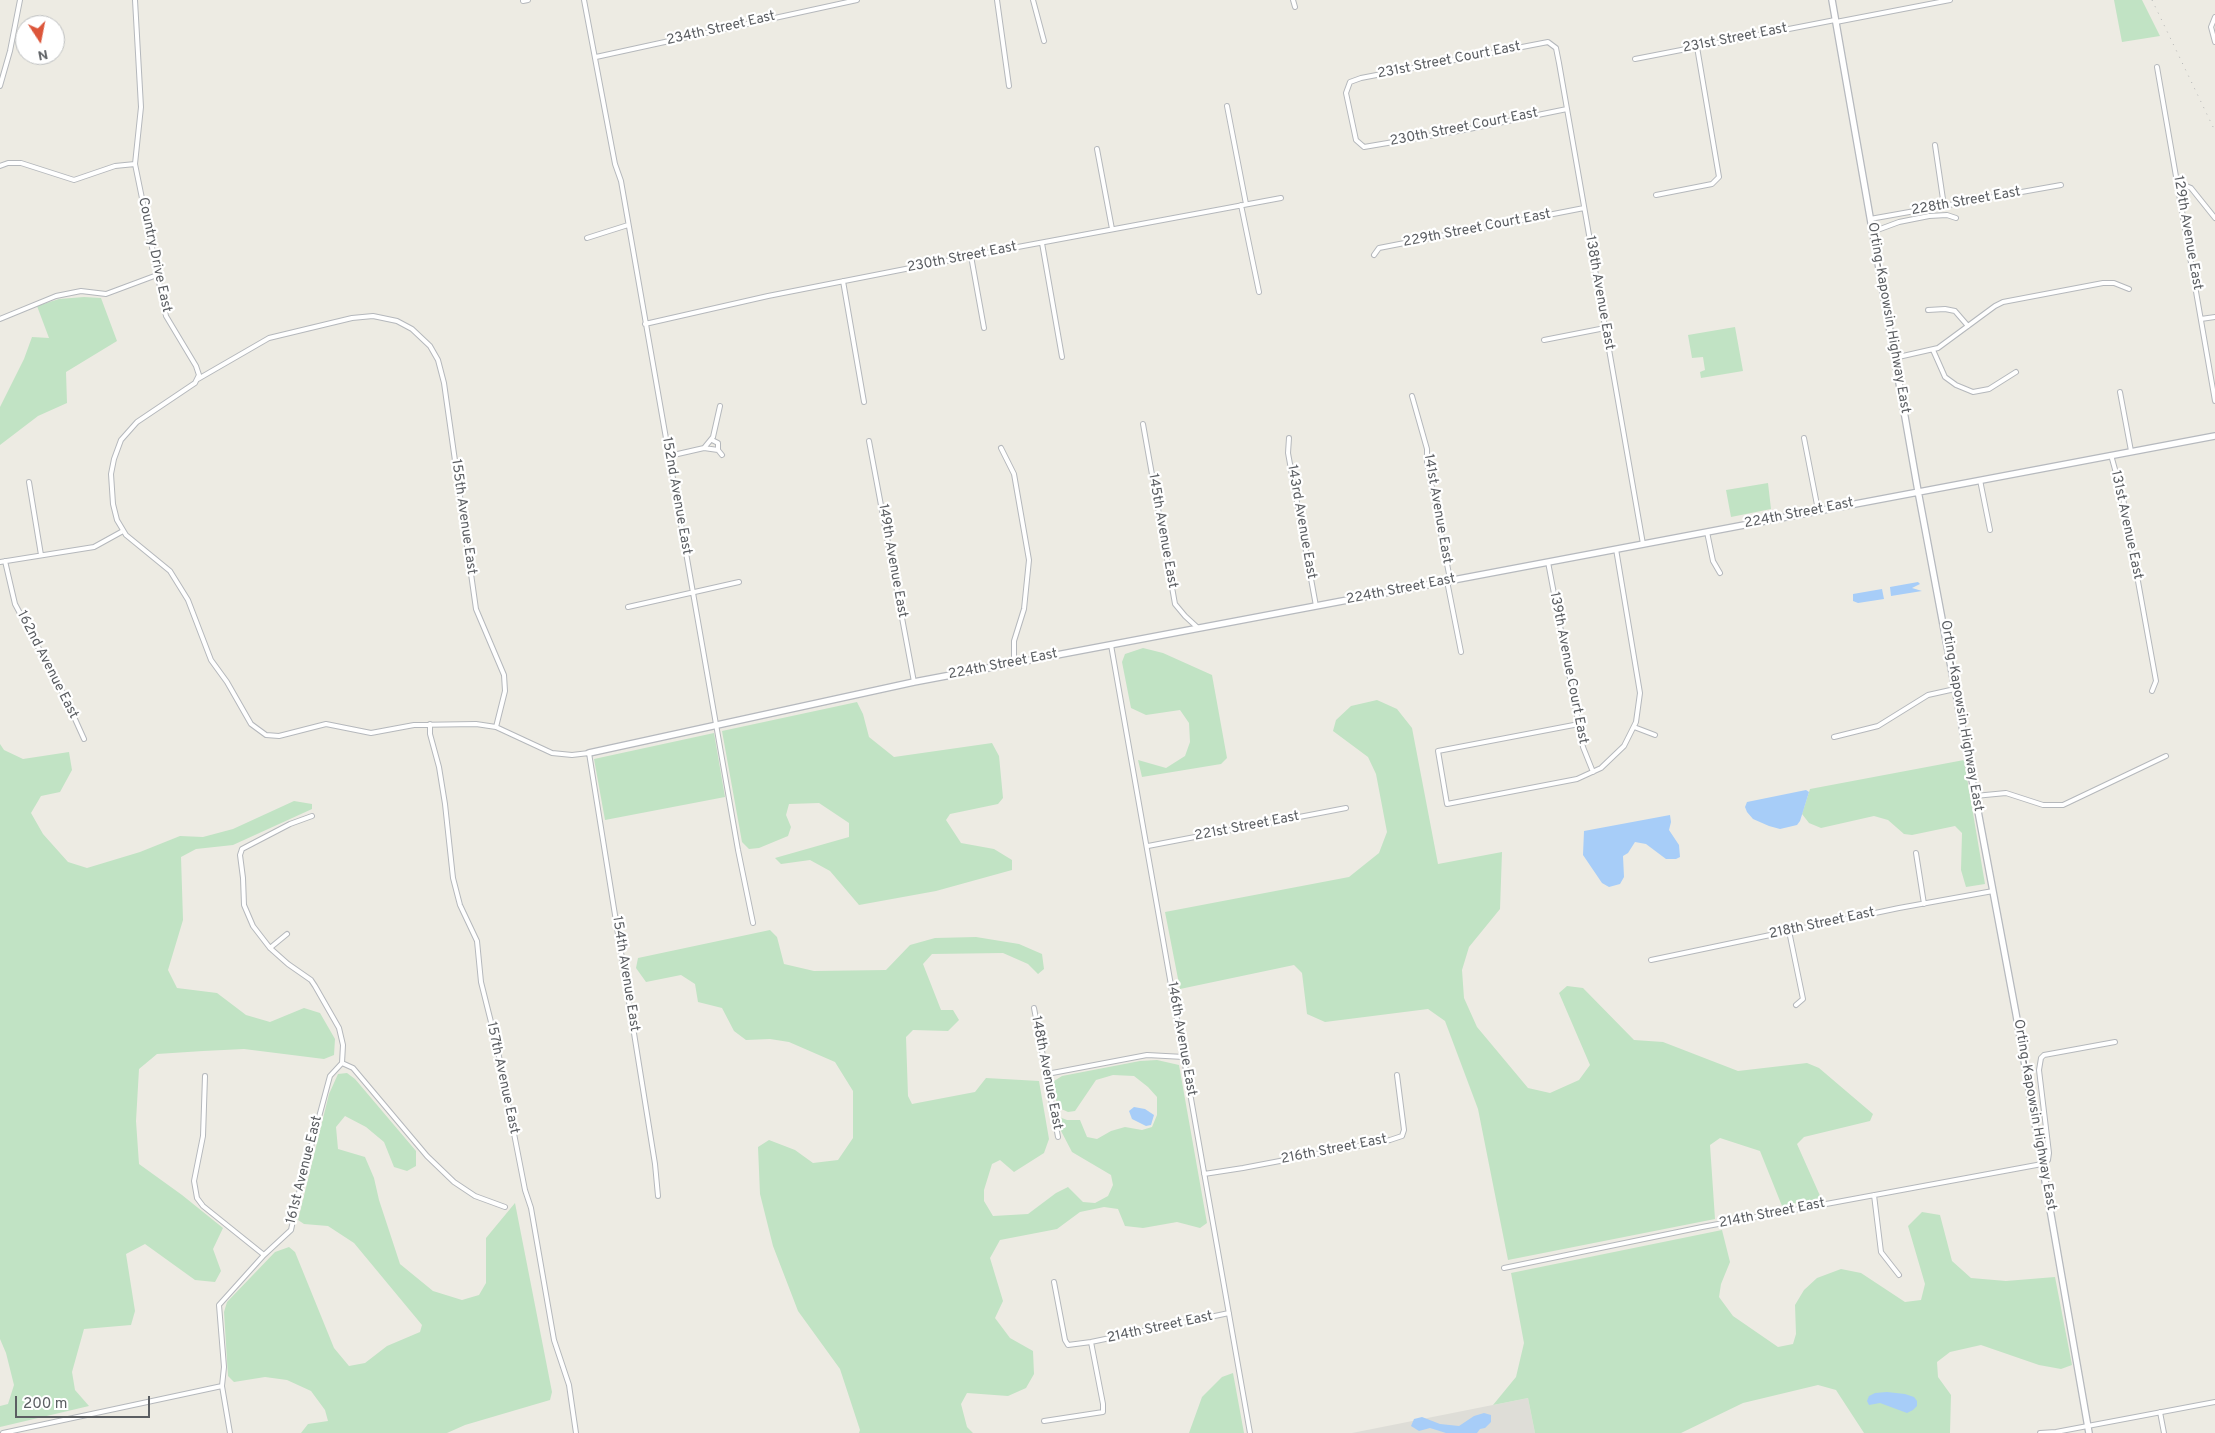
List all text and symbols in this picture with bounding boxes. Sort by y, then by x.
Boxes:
street label: 234th Street East [665,8,777,50]
north arrow [15,15,65,65]
street label: 231st Street East [1681,21,1789,57]
street label: 231st Street Court East [1376,39,1522,83]
text: N [36,45,49,64]
street label: 230th Street Court East [1389,105,1539,151]
street label: 129th Avenue East [2169,175,2205,291]
street label: 228th Street East [1910,184,2022,220]
street label: Country Drive East [134,196,174,314]
street label: 229th Street Court East [1402,206,1552,252]
street label: Orting-Kapowsin Highway East [1863,221,1913,415]
street label: 138th Avenue East [1581,235,1617,351]
street label: 230th Street East [906,239,1018,277]
street label: 152nd Avenue East [657,436,695,556]
street label: 141st Avenue East [1419,453,1455,565]
street label: 155th Avenue East [447,458,479,576]
street label: 143rd Avenue East [1283,464,1319,580]
street label: 131st Avenue East [2106,469,2146,581]
street label: 145th Avenue East [1144,472,1180,590]
street label: 224th Street East [1743,495,1855,533]
street label: 149th Avenue East [874,503,910,619]
street label: 224th Street East [1345,571,1457,609]
street label: 139th Avenue Court East [1545,591,1591,745]
street label: 162nd Avenue East [13,608,81,722]
street label: Orting-Kapowsin Highway East [1936,619,1986,813]
street label: 224th Street East [947,646,1059,684]
street label: 221st Street East [1193,809,1301,845]
street label: 218th Street East [1768,905,1876,943]
street label: 154th Avenue East [608,915,642,1033]
street label: 146th Avenue East [1163,981,1199,1097]
street label: 148th Avenue East [1027,1015,1065,1131]
street label: Orting-Kapowsin Highway East [2009,1018,2059,1212]
street label: 157th Avenue East [482,1020,522,1136]
street label: 161st Avenue East [283,1114,327,1226]
street label: 216th Street East [1280,1131,1388,1169]
street label: 214th Street East [1718,1195,1826,1233]
street label: 214th Street East [1106,1309,1214,1347]
scale bar [18,1386,152,1418]
text: 200 m [23,1395,68,1414]

